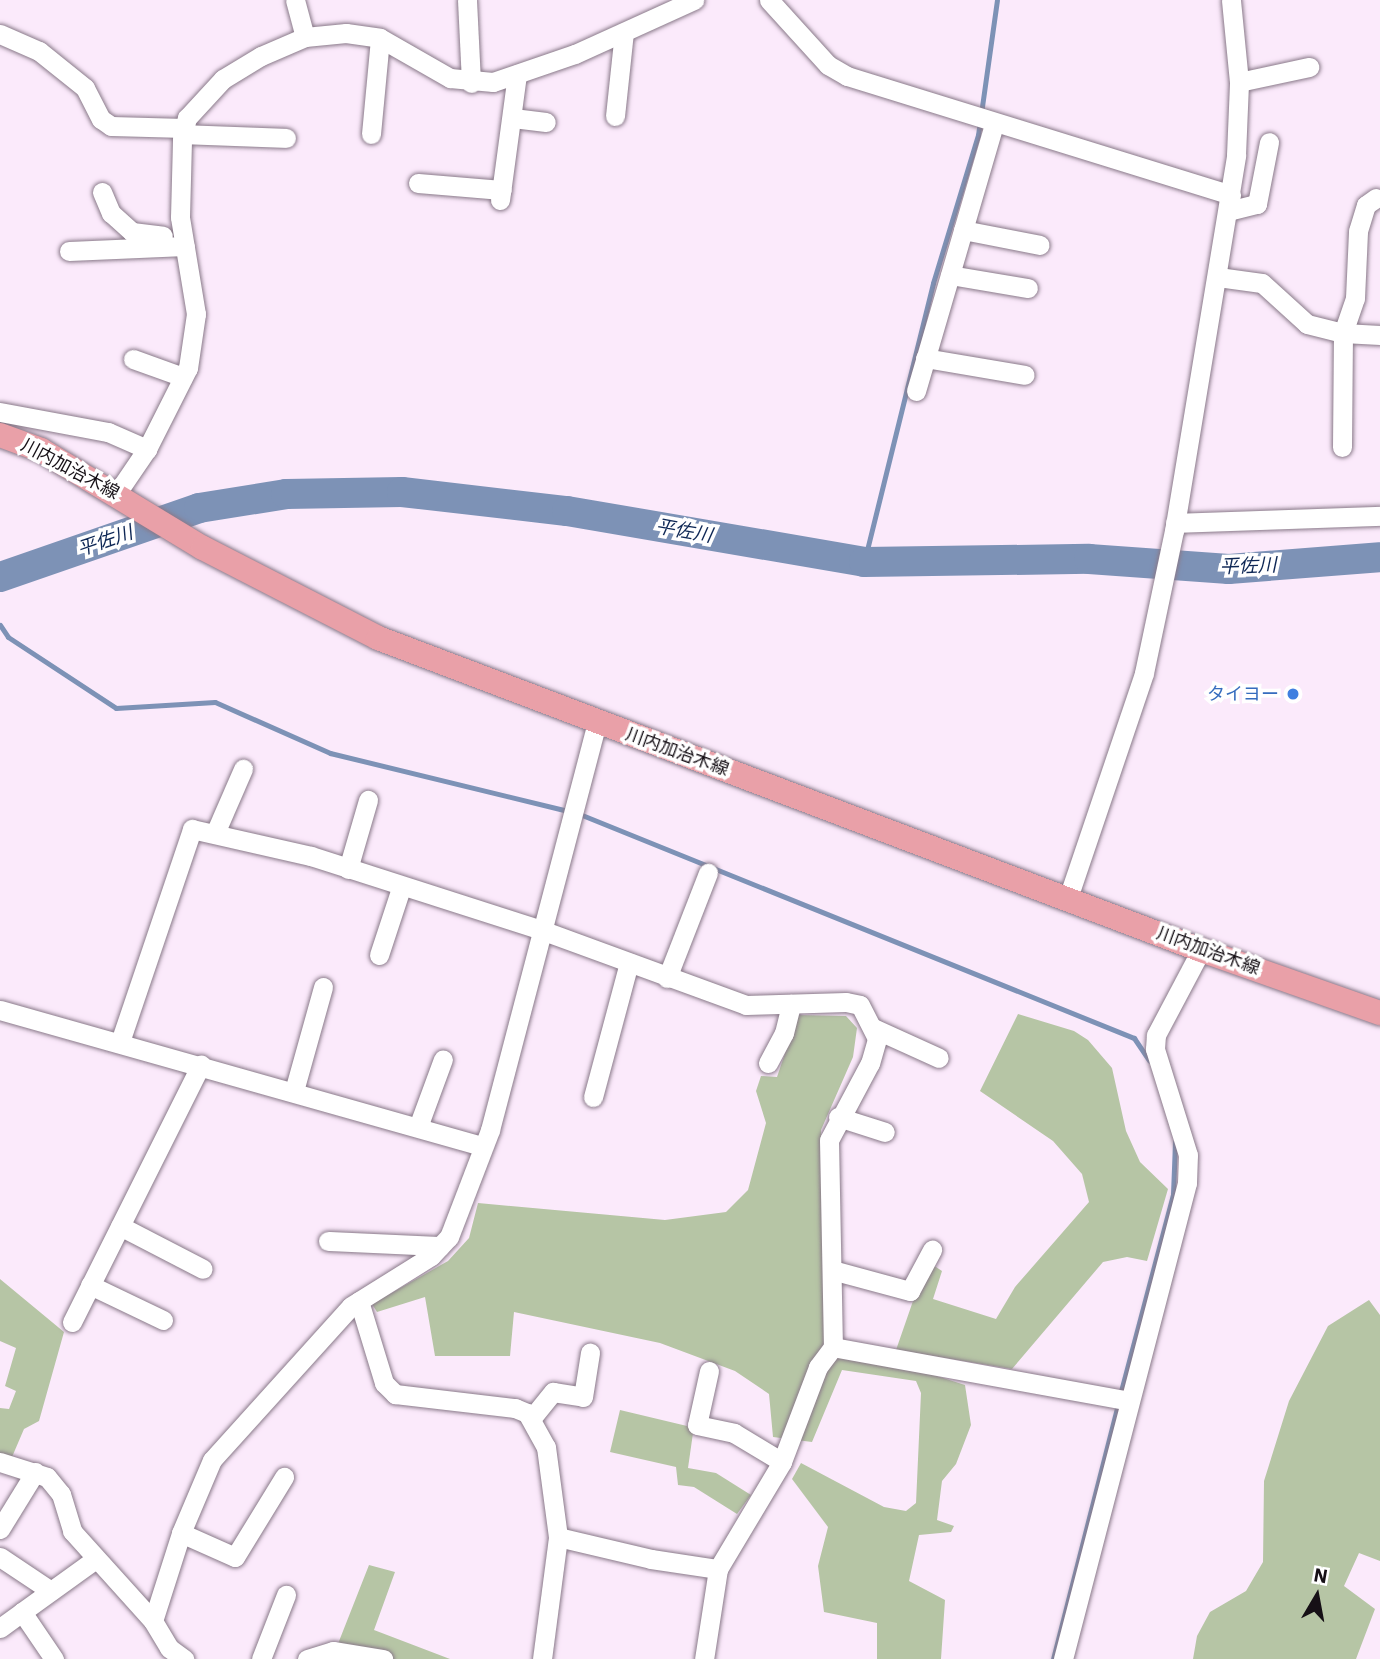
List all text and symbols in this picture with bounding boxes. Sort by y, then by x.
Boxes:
street label: 川内加治木線 [17,434,123,504]
water label: 平佐川 [654,515,714,547]
water label: 平佐川 [74,521,136,561]
water label: 平佐川 [1219,554,1277,578]
place label: タイヨー [1207,683,1279,705]
marker: タイヨー [1285,686,1301,702]
street label: 川内加治木線 [623,723,731,781]
street label: 川内加治木線 [1154,922,1262,980]
north arrow [1282,1561,1352,1631]
text: N [1312,1562,1330,1588]

